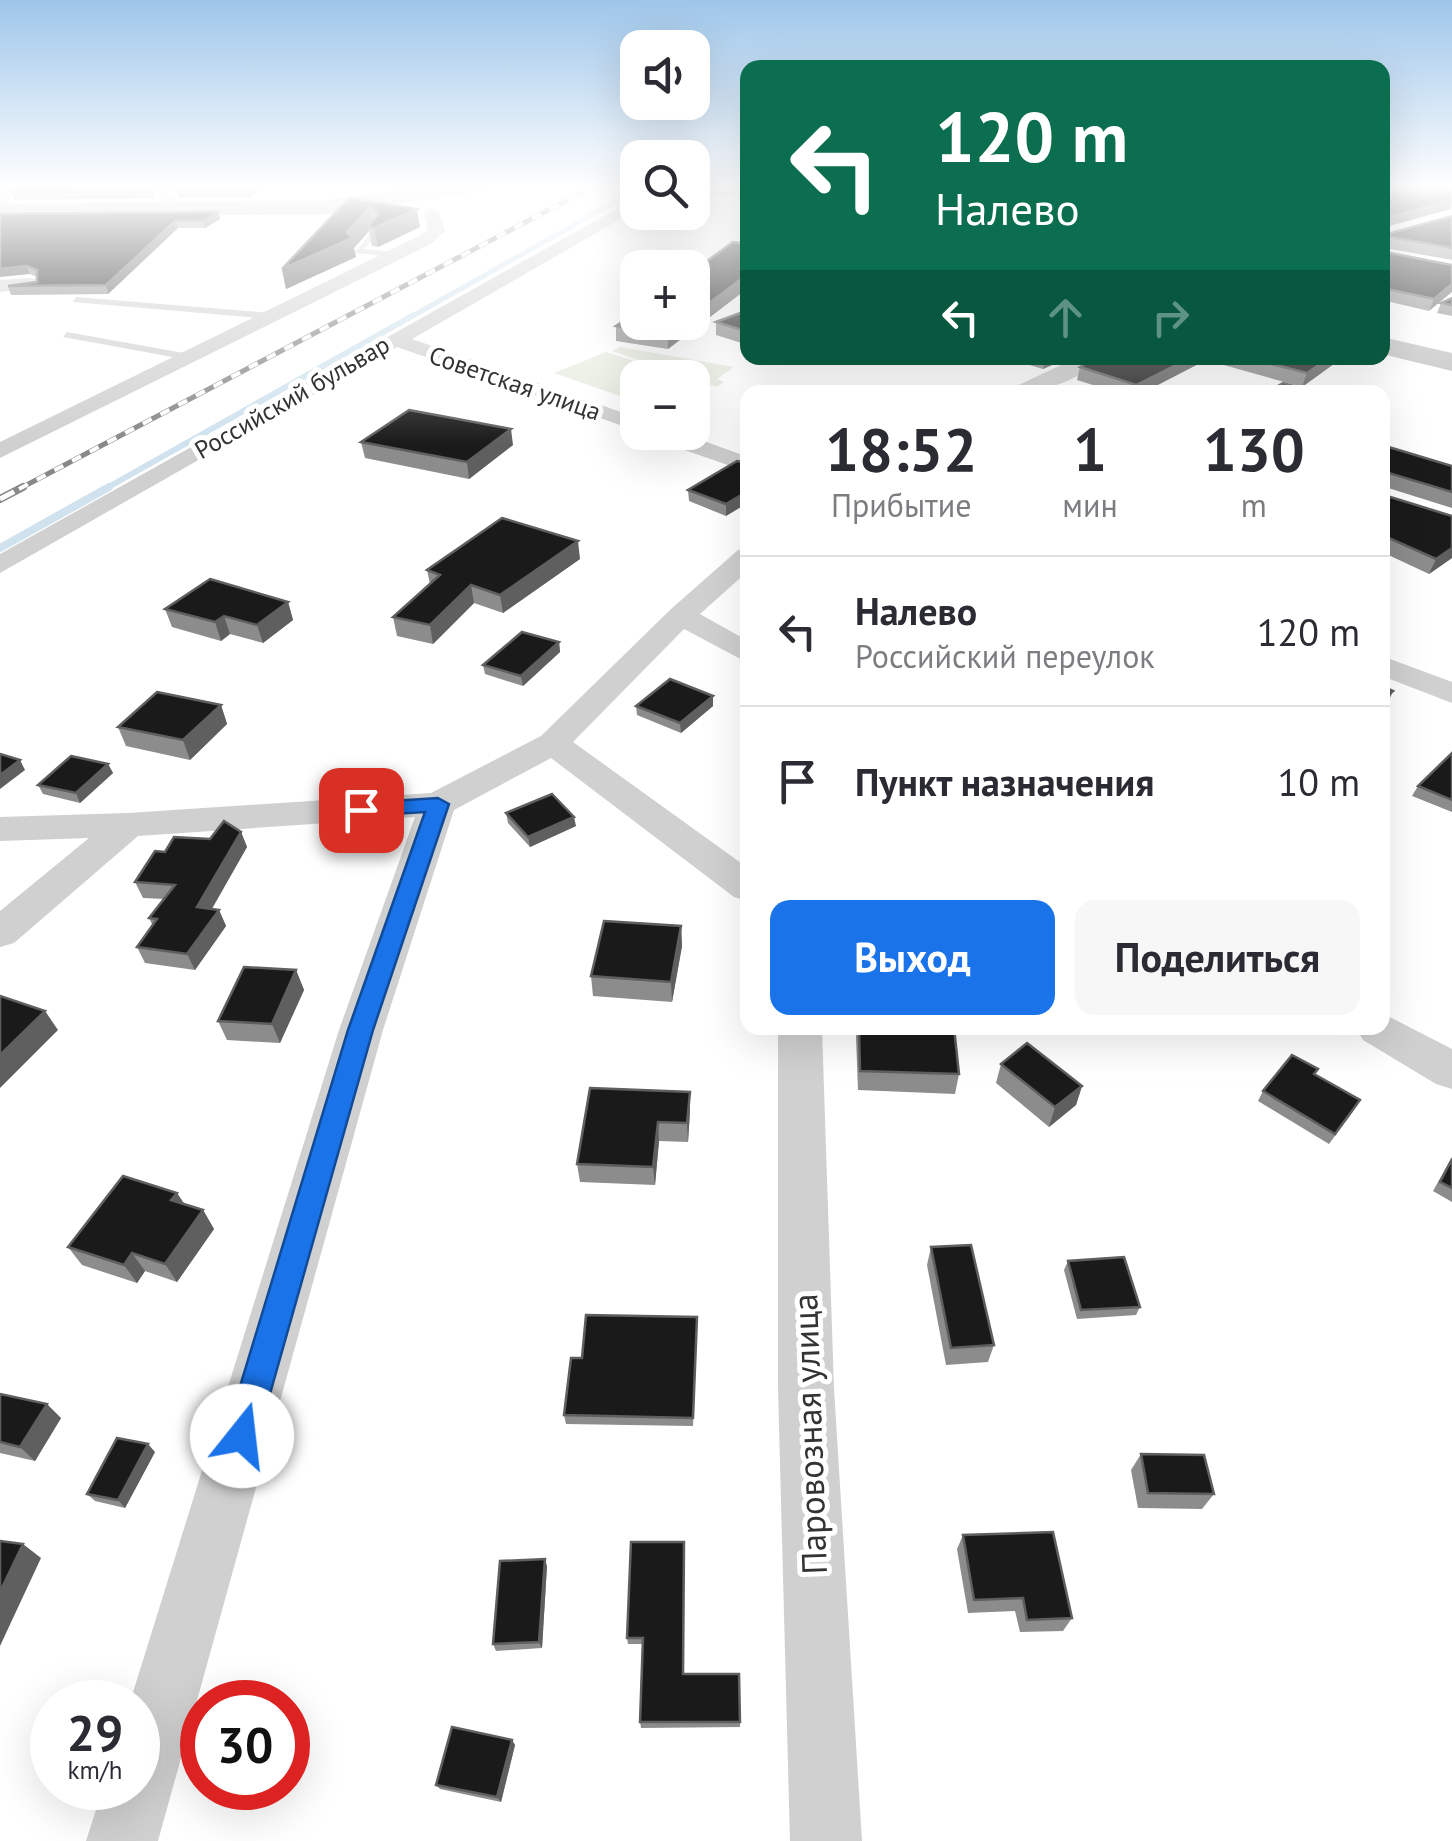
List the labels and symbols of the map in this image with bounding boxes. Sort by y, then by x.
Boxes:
street label: Российский бульвар [189,328,395,466]
street label: Советская улица [425,339,605,427]
pin [319,768,404,853]
street label: Паровозная улица [781,1293,837,1575]
position arrow [190,1384,294,1488]
speed limit sign: 30 [180,1680,310,1810]

